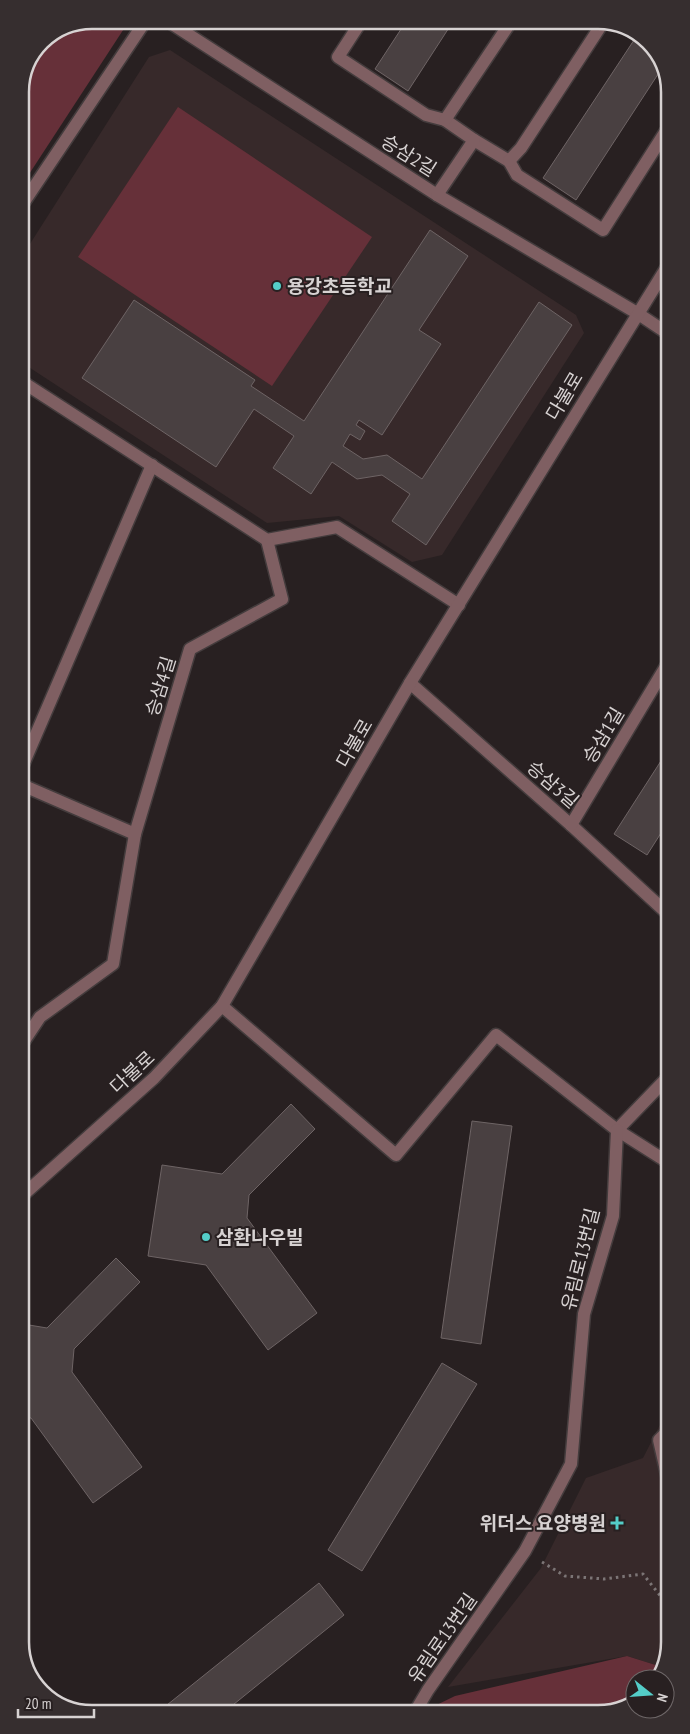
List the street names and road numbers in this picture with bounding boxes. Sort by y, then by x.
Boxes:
street label: 승삼2길 [377,129,441,181]
street label: 다불로 [540,367,588,425]
street label: 승삼4길 [140,653,180,719]
street label: 승삼1길 [577,703,629,767]
street label: 다불로 [330,714,378,772]
street label: 승삼3길 [522,755,584,813]
street label: 다불로 [105,1045,159,1099]
street label: 유림로13번길 [556,1205,604,1313]
street label: 유림로13번길 [402,1588,482,1688]

